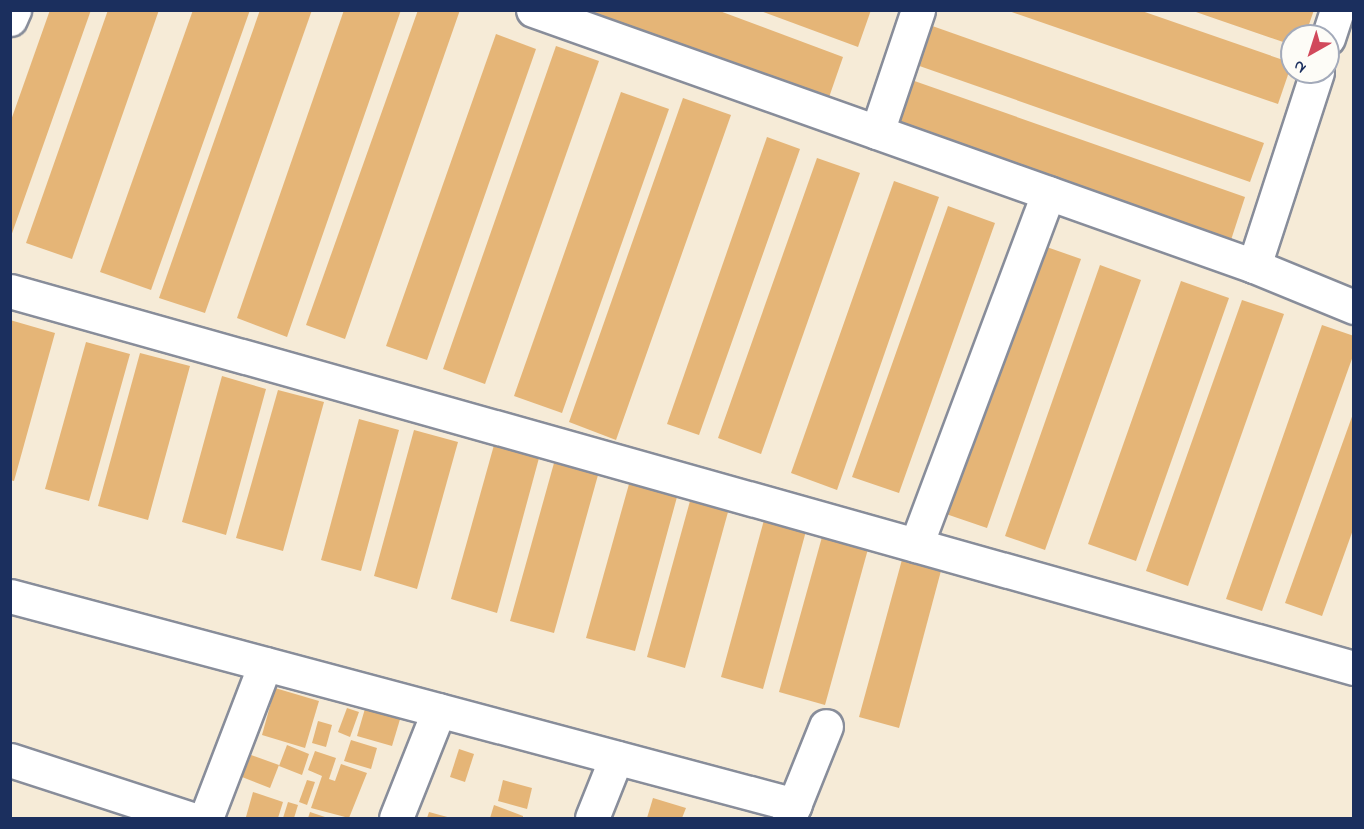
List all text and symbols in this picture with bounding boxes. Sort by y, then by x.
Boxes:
north arrow [1280,24,1340,84]
text: N [1288,54,1312,79]

